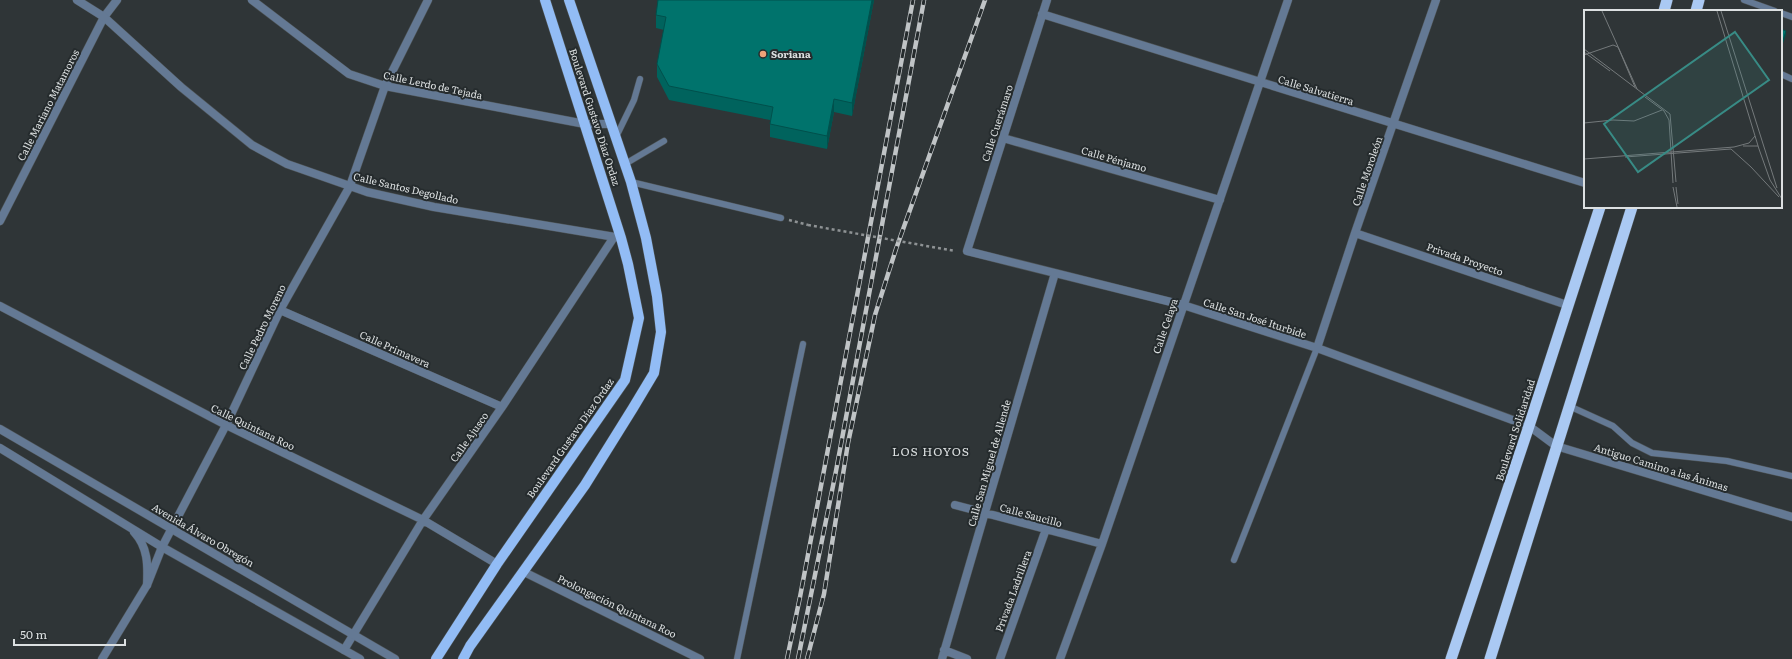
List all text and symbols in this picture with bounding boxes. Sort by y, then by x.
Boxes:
inset map [1584,10,1782,208]
street label: Calle Mariano Matamoros [13,46,82,163]
street label: Boulevard Gustavo Díaz Ordaz [566,46,625,187]
place label: Soriana [771,46,811,61]
marker: Soriana [758,49,768,59]
street label: Calle Lerdo de Tejada [382,67,485,102]
street label: Calle Salvatierra [1276,71,1356,108]
street label: Calle Cuerámaro [977,82,1016,163]
street label: Calle Moroleón [1348,134,1386,208]
street label: Calle Pénjamo [1080,142,1149,175]
street label: Calle Santos Degollado [352,168,460,207]
street label: Privada Proyecto [1425,238,1506,279]
street label: Calle Pedro Moreno [234,281,289,372]
street label: Calle San José Iturbide [1202,294,1309,341]
street label: Calle Celaya [1148,296,1181,355]
street label: Calle Primavera [358,326,433,371]
street label: Boulevard Gustavo Díaz Ordaz [522,375,617,501]
street label: Boulevard Solidaridad [1491,377,1538,483]
street label: Calle San Miguel de Allende [963,398,1014,528]
street label: Calle Quintana Roo [209,400,298,453]
street label: Calle Ajusco [446,409,491,465]
street label: Antiguo Camino a las Ánimas [1592,439,1730,494]
district label: LOS HOYOS [892,442,970,460]
street label: Avenida Álvaro Obregón [149,499,257,570]
street label: Calle Saucillo [998,499,1064,530]
street label: Privada Ladrillera [991,547,1034,634]
street label: Prolongación Quintana Roo [555,570,680,641]
scale bar [14,621,125,647]
text: 50 m [20,625,47,643]

